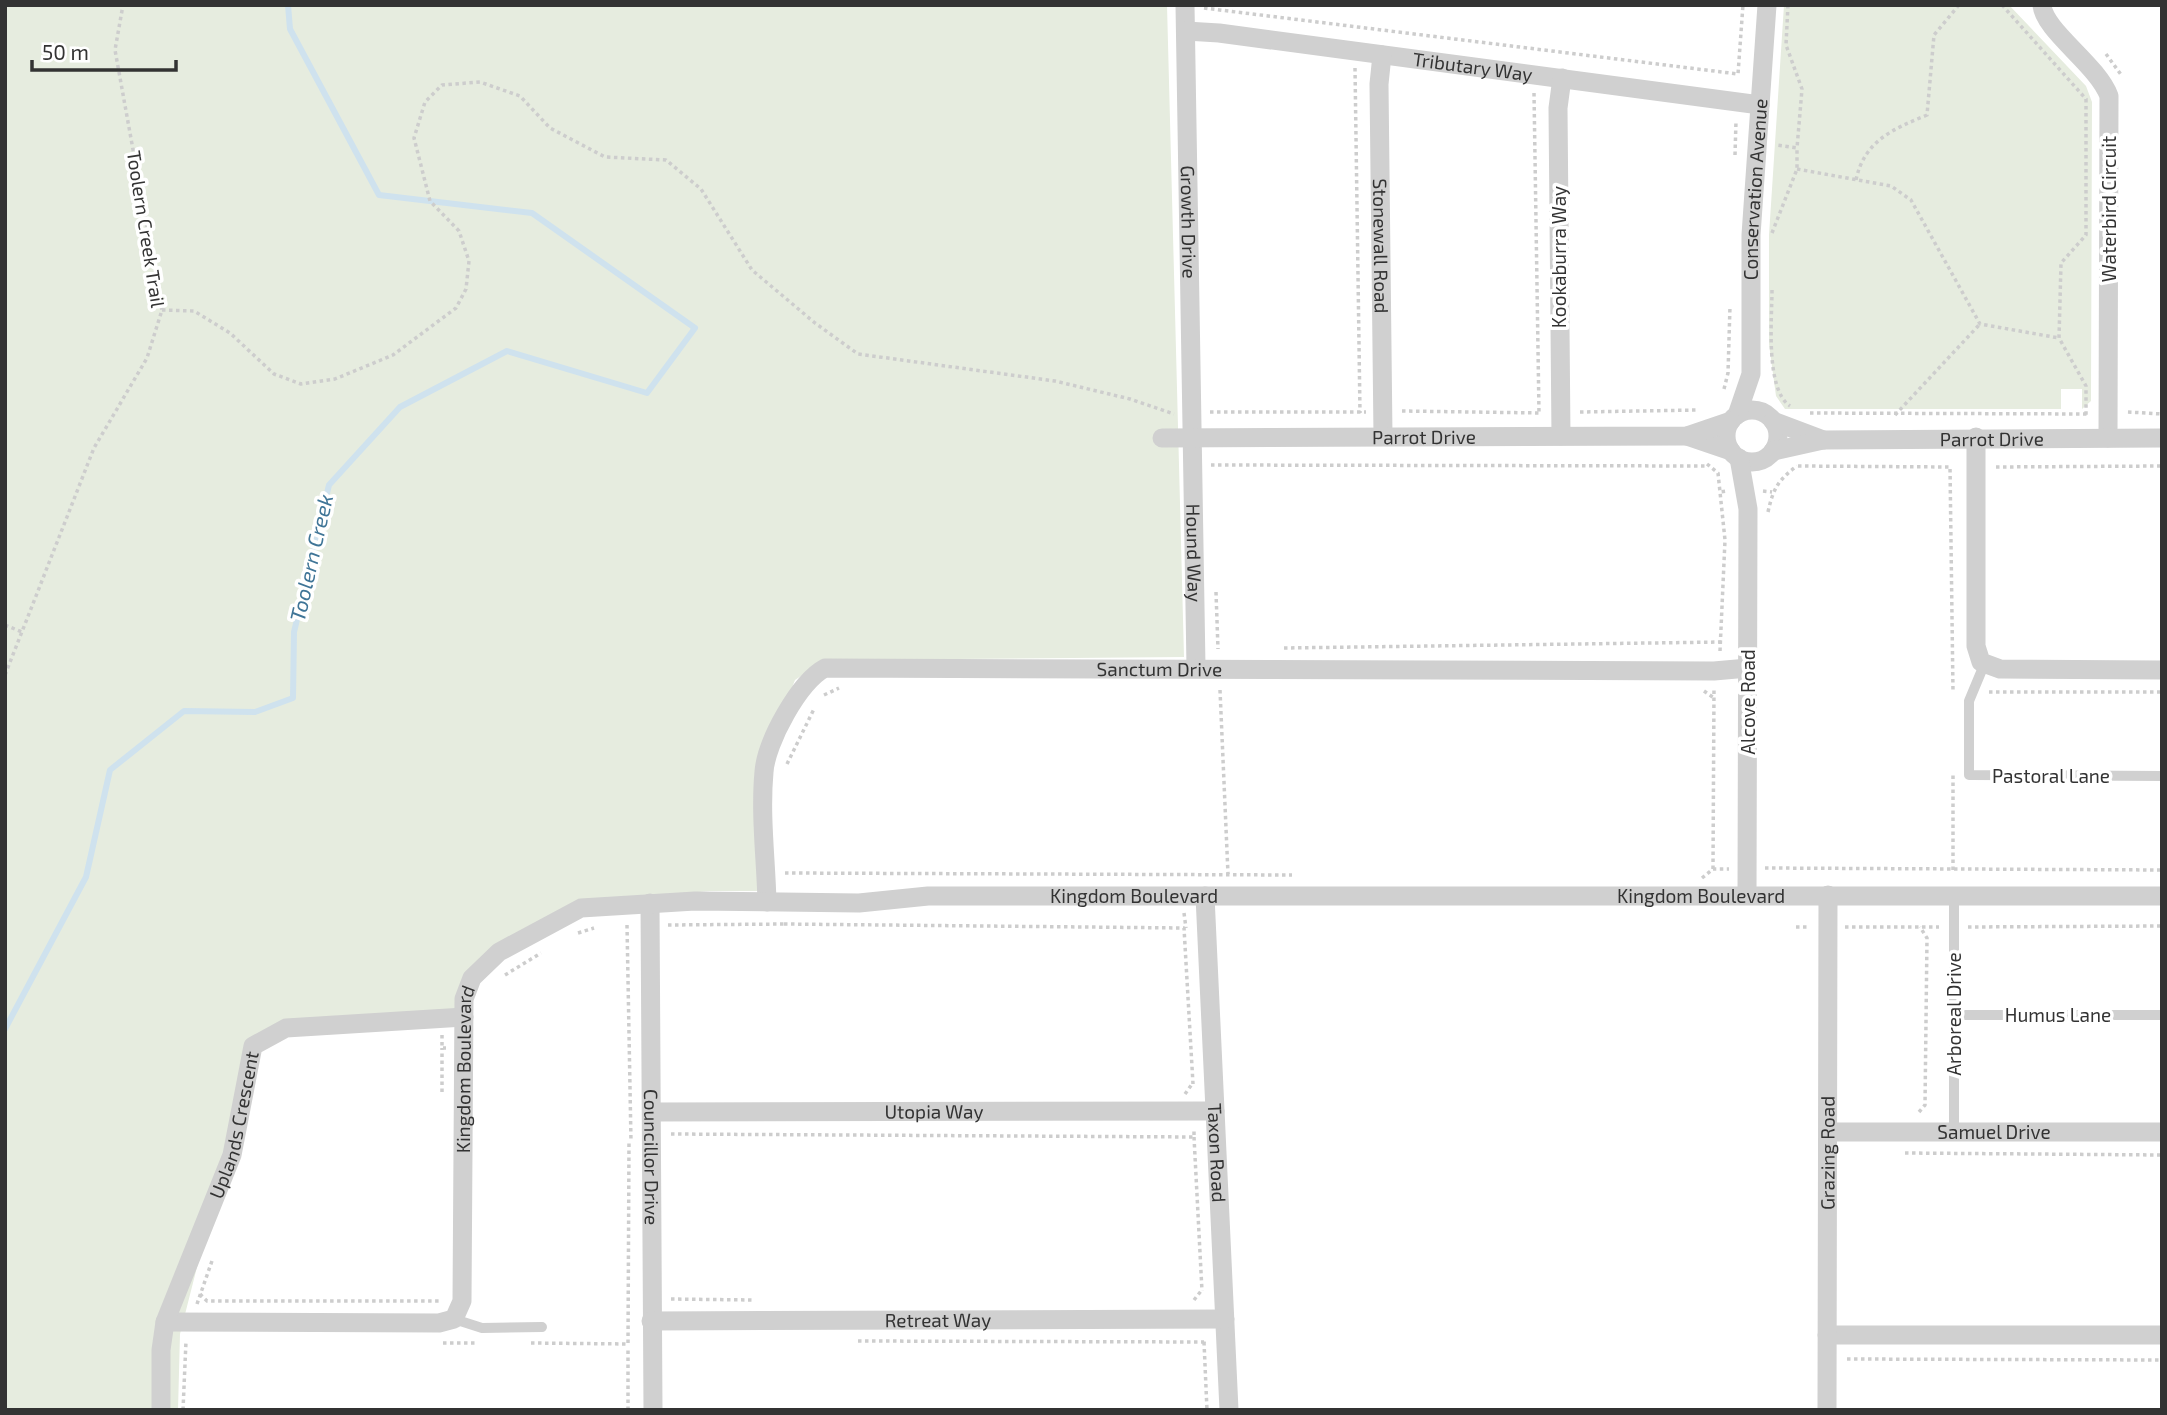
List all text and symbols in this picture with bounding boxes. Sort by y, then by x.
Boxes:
scale bar [32,28,175,72]
text: 50 m [42,39,89,64]
street label: Tributary Way [1411,47,1534,86]
street label: Conservation Avenue [1739,98,1771,280]
street label: Waterbird Circuit [2097,136,2120,282]
street label: Toolern Creek Trail [123,149,170,309]
street label: Growth Drive [1177,165,1202,279]
street label: Stonewall Road [1369,178,1394,313]
street label: Kookaburra Way [1547,186,1570,328]
street label: Parrot Drive [1372,425,1476,448]
street label: Parrot Drive [1940,427,2044,450]
water label: Toolern Creek [284,492,337,624]
street label: Hound Way [1182,503,1207,602]
street label: Alcove Road [1736,649,1759,755]
street label: Sanctum Drive [1097,657,1222,680]
street label: Pastoral Lane [1992,764,2110,787]
street label: Kingdom Boulevard [1050,884,1218,907]
street label: Kingdom Boulevard [1617,884,1785,907]
street label: Arboreal Drive [1942,952,1965,1076]
street label: Kingdom Boulevard [451,982,479,1153]
street label: Humus Lane [2005,1003,2111,1026]
street label: Uplands Crescent [204,1049,263,1202]
street label: Councillor Drive [640,1089,664,1225]
street label: Grazing Road [1815,1096,1839,1210]
street label: Utopia Way [884,1099,984,1123]
street label: Taxon Road [1204,1103,1231,1203]
street label: Samuel Drive [1937,1120,2051,1143]
street label: Retreat Way [885,1308,991,1331]

